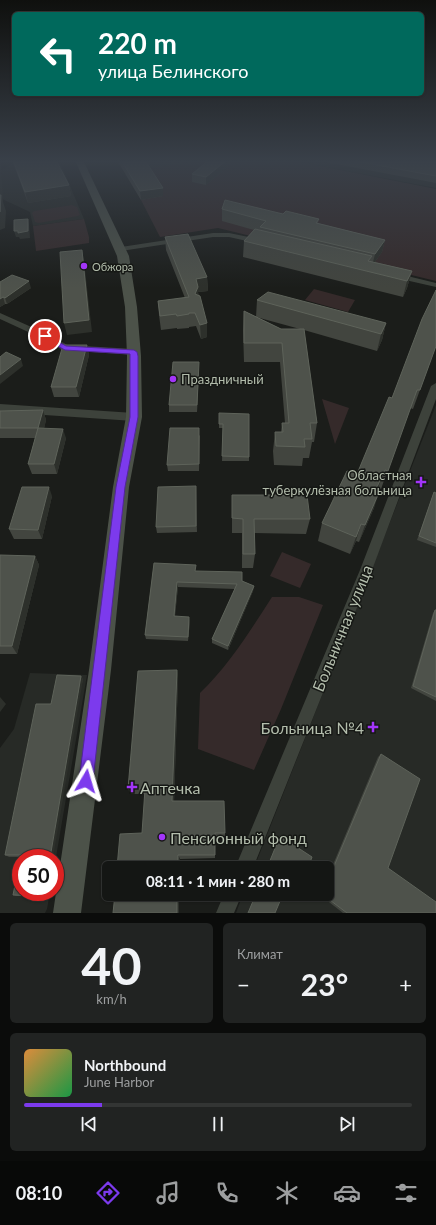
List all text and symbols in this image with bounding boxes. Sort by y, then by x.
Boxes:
text: 220 m [98,26,177,60]
icon: left [32,28,84,80]
text: улица Белинского [98,60,248,82]
place label: Обжора [92,260,133,273]
marker: Обжора [79,261,89,271]
pin [28,319,62,353]
icon: arrive [34,325,56,347]
place label: Праздничный [181,371,264,387]
marker: Праздничный [168,374,178,384]
place label: Областная туберкулёзная больница [263,467,412,498]
marker: Областная туберкулёзная больница [415,476,427,488]
street label: Больничная улица [308,562,376,694]
place label: Больница №4 [261,718,364,737]
marker: Больница №4 [367,721,379,733]
position arrow [65,760,107,802]
place label: Аптечка [140,778,200,797]
marker: Аптечка [127,782,137,792]
place label: Пенсионный фонд [170,828,307,847]
marker: Пенсионный фонд [157,832,167,842]
speed limit sign: 50 [12,849,64,901]
text: 08:11 · 1 мин · 280 m [146,872,290,890]
text: 40 [81,934,142,996]
text: Климат [237,946,283,962]
text: 23° [301,966,348,1002]
text: − [237,971,250,998]
text: + [399,971,412,998]
text: km/h [96,991,127,1007]
text: Northbound [84,1056,166,1074]
text: June Harbor [84,1074,154,1090]
icon: previous [78,1113,100,1135]
icon: pause [207,1113,229,1135]
icon: next [336,1113,358,1135]
icon: directions [94,1179,122,1207]
icon: music [154,1179,182,1207]
icon: phone [213,1179,241,1207]
icon: climate [273,1179,301,1207]
icon: car [333,1179,361,1207]
icon: filters [392,1179,420,1207]
text: 08:10 [16,1182,62,1204]

